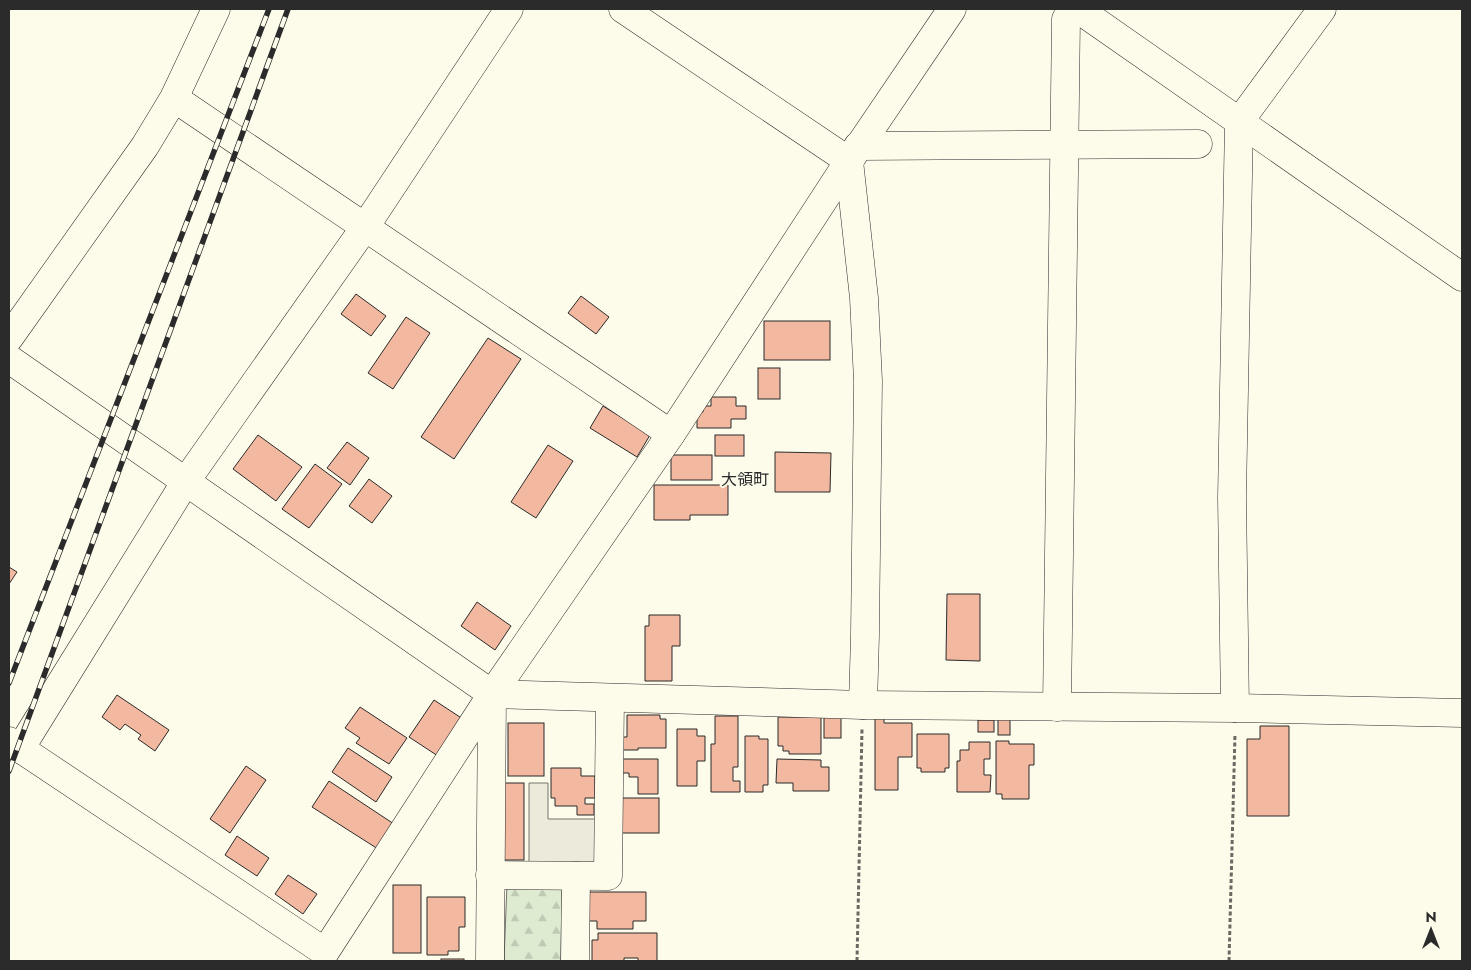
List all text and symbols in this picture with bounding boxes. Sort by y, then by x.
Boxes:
district label: 大領町 [721,468,769,491]
north arrow [1406,905,1456,955]
text: N [1425,907,1437,927]

